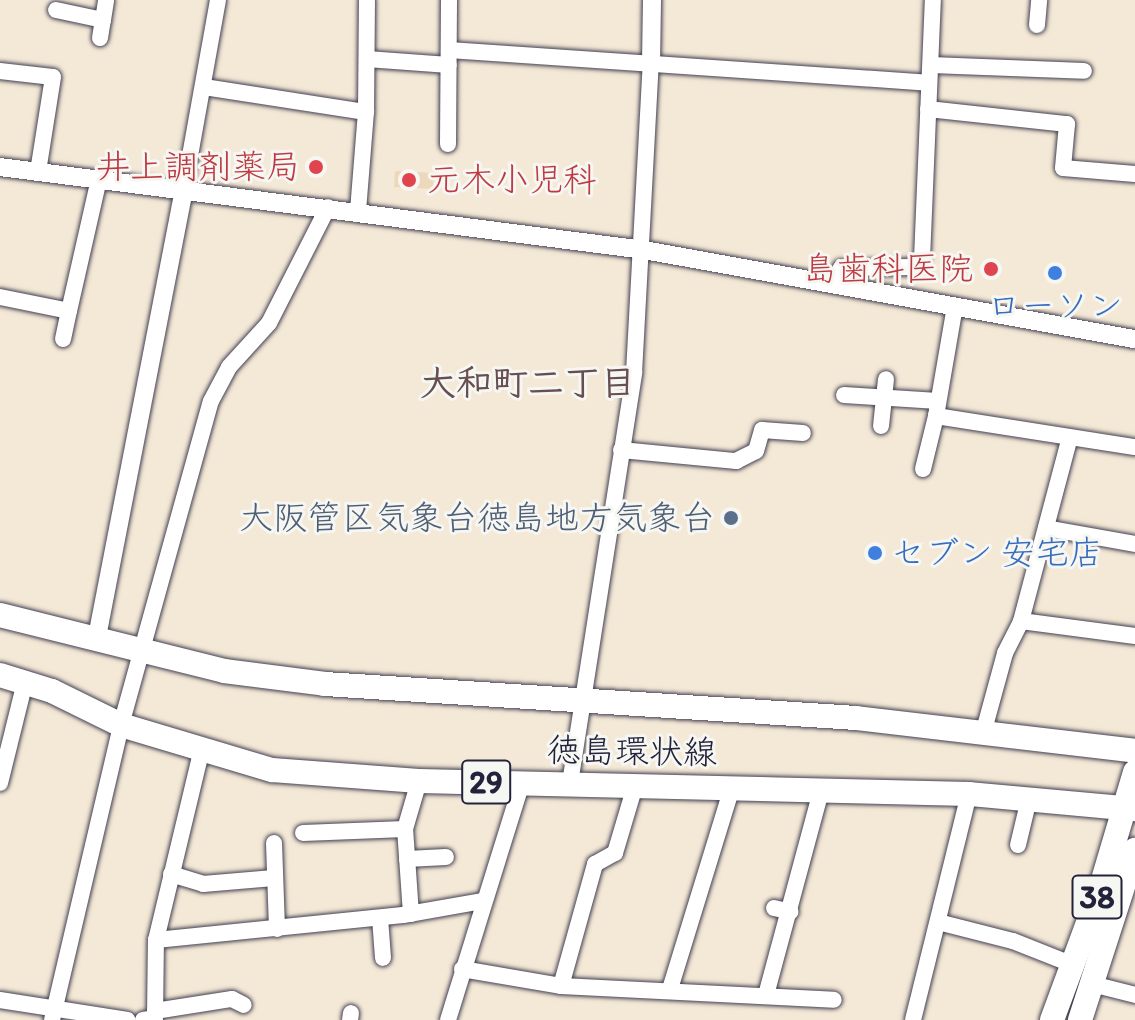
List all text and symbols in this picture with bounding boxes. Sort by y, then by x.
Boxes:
place label: 井上調剤薬局 [96,147,300,187]
marker: 井上調剤薬局 [307,158,325,176]
place label: 元木小児科 [427,160,597,200]
marker: 元木小児科 [398,169,420,191]
place label: 島歯科医院 [803,249,973,289]
marker: 島歯科医院 [980,258,1002,280]
marker: ローソン [1046,264,1064,282]
place label: ローソン [987,286,1123,326]
district label: 大和町二丁目 [420,361,636,405]
place label: 大阪管区気象台徳島地方気象台 [239,498,715,538]
marker: 大阪管区気象台徳島地方気象台 [722,509,740,527]
place label: セブン 安宅店 [891,533,1103,573]
marker: セブン 安宅店 [866,544,884,562]
street label: 徳島環状線 [547,729,717,773]
road number: 29 [460,754,512,810]
road number: 38 [1071,869,1123,925]

